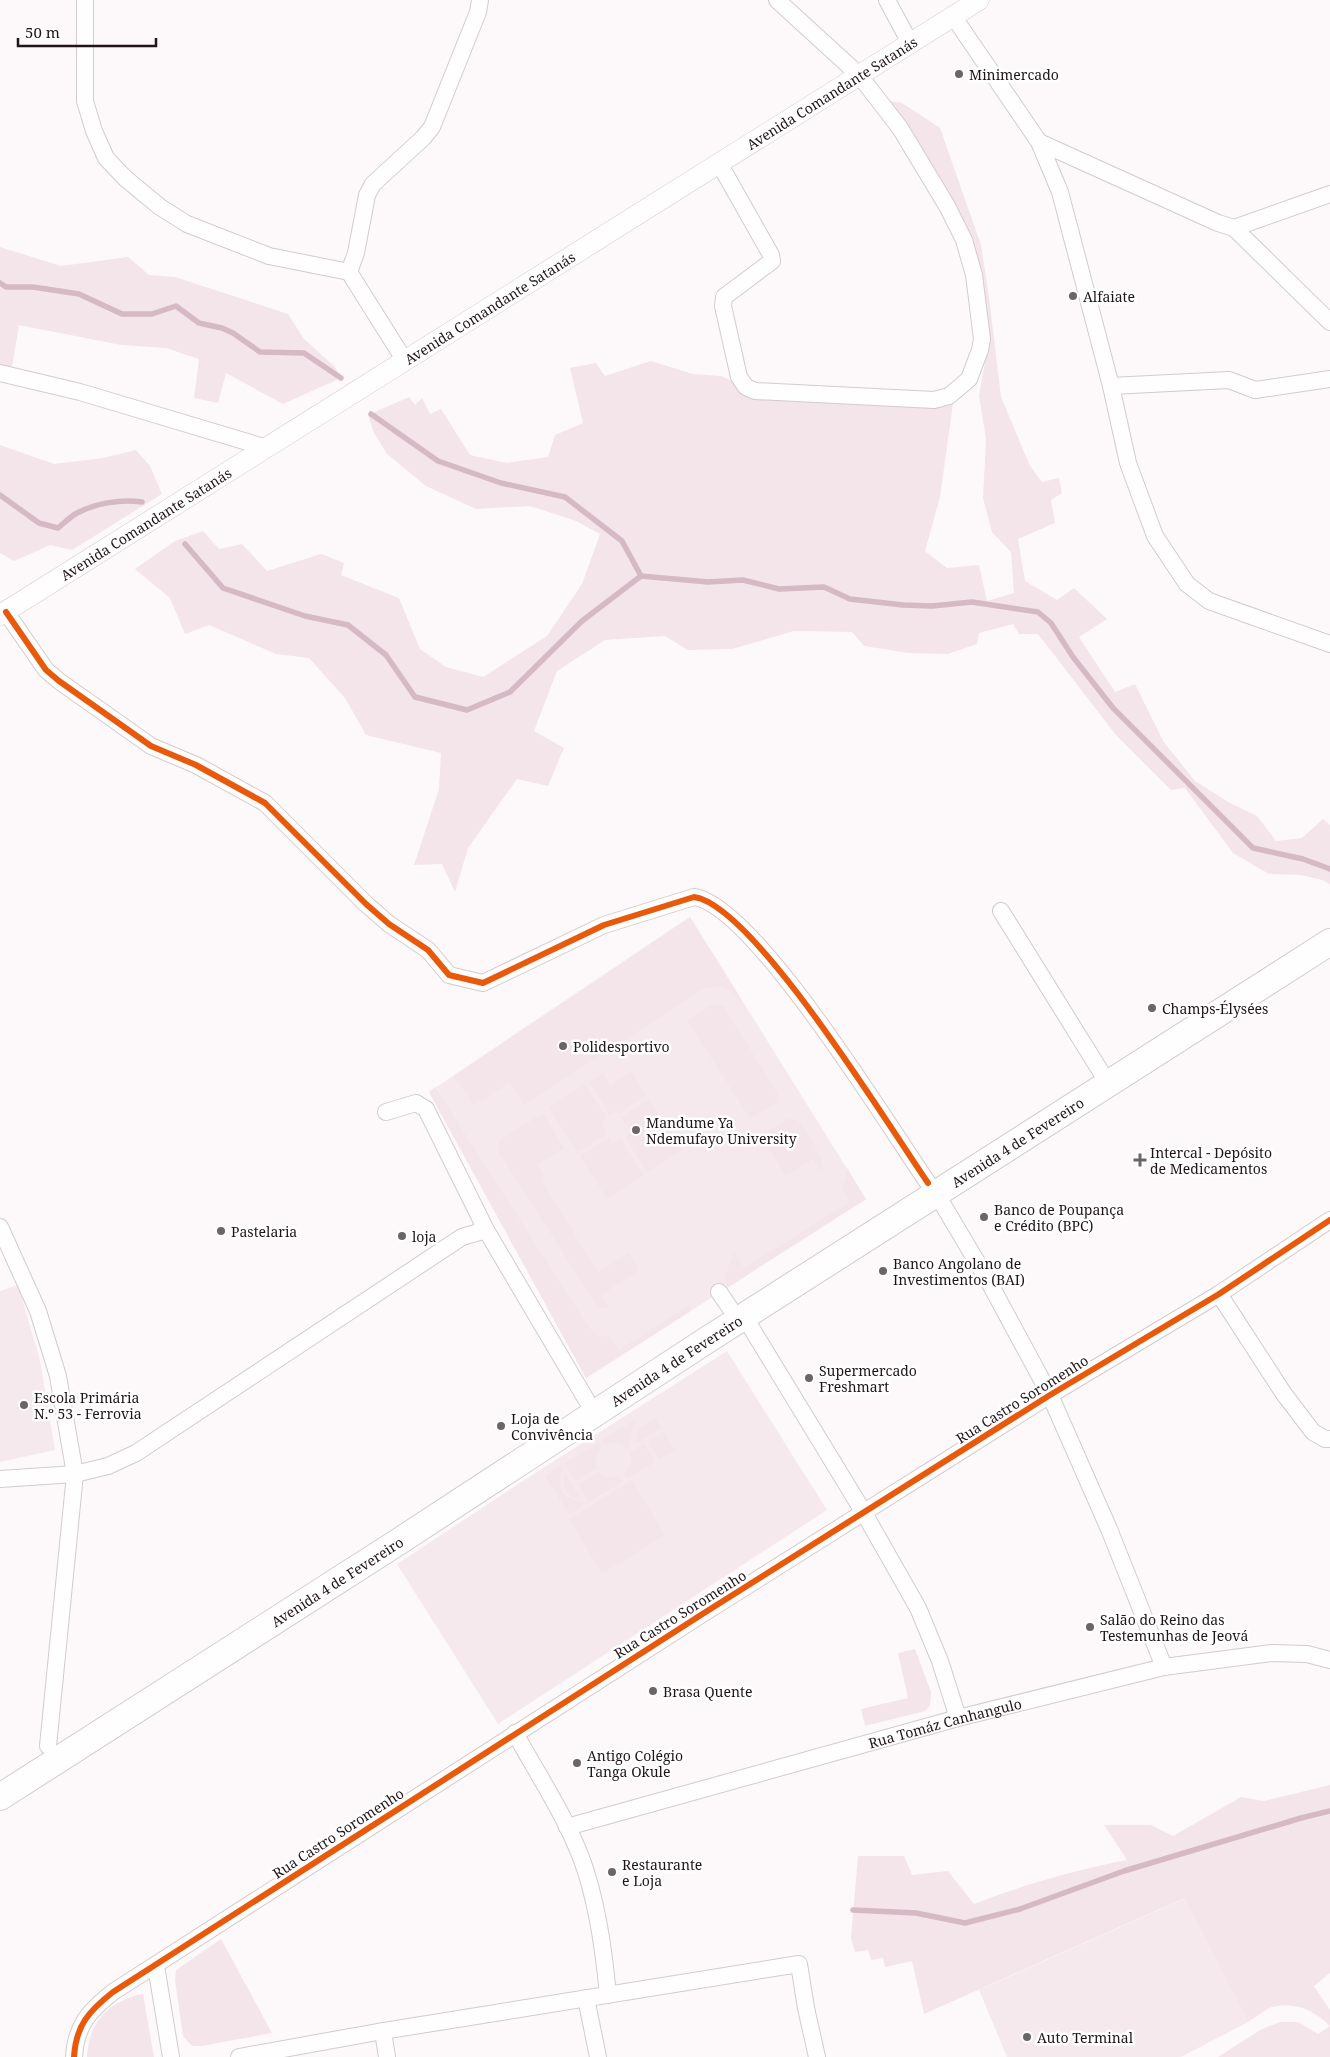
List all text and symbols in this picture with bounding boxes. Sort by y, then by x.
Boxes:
scale bar [18,15,155,47]
text: 50 m [25,22,60,42]
street label: Avenida Comandante Satanás [743,32,921,153]
place label: Minimercado [969,65,1059,84]
marker: Minimercado [953,68,965,80]
street label: Avenida Comandante Satanás [400,247,578,368]
place label: Alfaiate [1083,287,1135,306]
marker: Alfaiate [1067,290,1079,302]
street label: Avenida Comandante Satanás [57,463,235,584]
place label: Champs-Élysées [1162,999,1268,1018]
marker: Champs-Élysées [1146,1002,1158,1014]
place label: Polidesportivo [573,1037,670,1056]
marker: Polidesportivo [557,1040,569,1052]
street label: Avenida 4 de Fevereiro [947,1092,1087,1191]
place label: Mandume Ya Ndemufayo University [646,1113,797,1148]
marker: Mandume Ya Ndemufayo University [630,1124,642,1136]
place label: Intercal - Depósito de Medicamentos [1150,1143,1272,1178]
marker: Intercal - Depósito de Medicamentos [1134,1154,1146,1166]
place label: Banco de Poupança e Crédito (BPC) [994,1200,1124,1235]
marker: Banco de Poupança e Crédito (BPC) [978,1211,990,1223]
place label: Pastelaria [231,1222,297,1241]
marker: Pastelaria [215,1225,227,1237]
place label: loja [412,1227,437,1246]
marker: loja [396,1230,408,1242]
place label: Banco Angolano de Investimentos (BAI) [893,1254,1025,1289]
marker: Banco Angolano de Investimentos (BAI) [877,1265,889,1277]
street label: Avenida 4 de Fevereiro [607,1310,746,1410]
street label: Rua Castro Soromenho [952,1350,1092,1448]
place label: Supermercado Freshmart [819,1361,917,1396]
marker: Supermercado Freshmart [803,1372,815,1384]
place label: Escola Primária N.º 53 - Ferrovia [34,1388,142,1423]
marker: Escola Primária N.º 53 - Ferrovia [18,1399,30,1411]
place label: Loja de Convivência [511,1409,593,1444]
marker: Loja de Convivência [495,1420,507,1432]
street label: Avenida 4 de Fevereiro [267,1532,407,1631]
street label: Rua Castro Soromenho [610,1565,750,1663]
place label: Salão do Reino das Testemunhas de Jeová [1100,1610,1248,1645]
marker: Salão do Reino das Testemunhas de Jeová [1084,1621,1096,1633]
place label: Brasa Quente [663,1682,752,1701]
marker: Brasa Quente [647,1685,659,1697]
street label: Rua Tomáz Canhangulo [866,1693,1023,1752]
place label: Antigo Colégio Tanga Okule [587,1746,683,1781]
marker: Antigo Colégio Tanga Okule [571,1757,583,1769]
street label: Rua Castro Soromenho [269,1783,407,1883]
place label: Restaurante e Loja [622,1855,702,1890]
marker: Restaurante e Loja [606,1866,618,1878]
place label: Auto Terminal [1037,2028,1134,2047]
marker: Auto Terminal [1021,2031,1033,2043]

